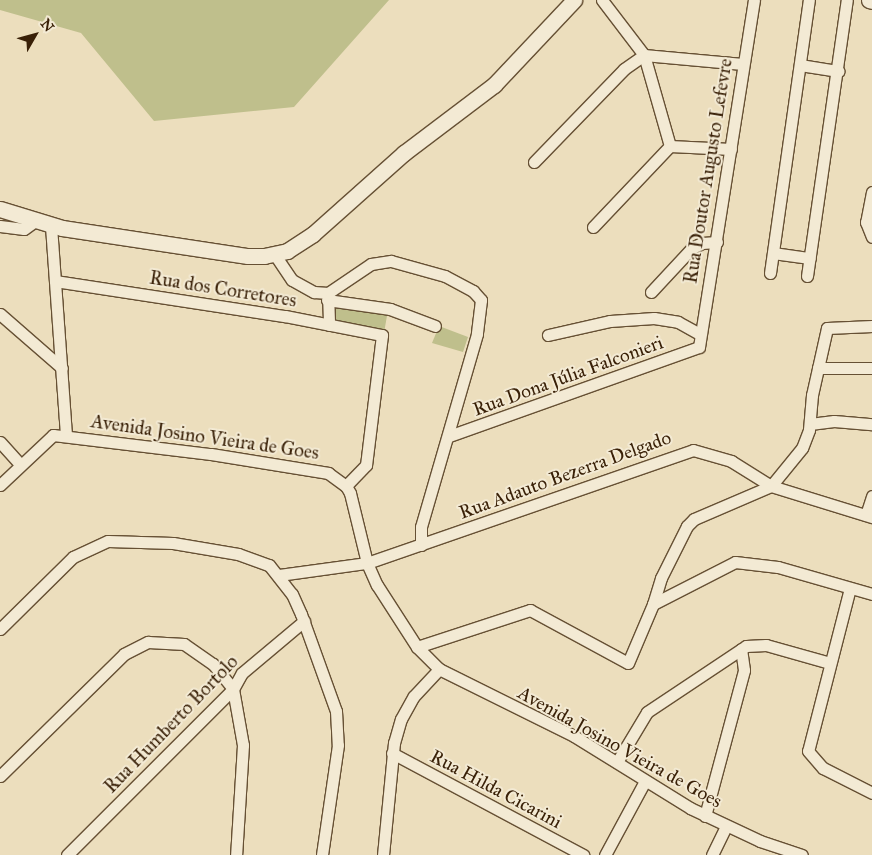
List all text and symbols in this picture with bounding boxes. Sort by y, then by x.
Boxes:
north arrow [10,10,60,60]
text: N [37,16,58,35]
street label: Rua Doutor Augusto Lefevre [679,57,737,285]
street label: Rua dos Corretores [148,266,298,312]
street label: Rua Dona Júlia Falconieri [470,331,666,421]
street label: Avenida Josino Vieira de Goes [90,410,320,464]
street label: Rua Adauto Bezerra Delgado [456,426,674,524]
street label: Rua Humberto Bortolo [99,650,243,798]
street label: Avenida Josino Vieira de Goes [514,681,726,813]
street label: Rua Hilda Cicarini [426,745,566,833]

